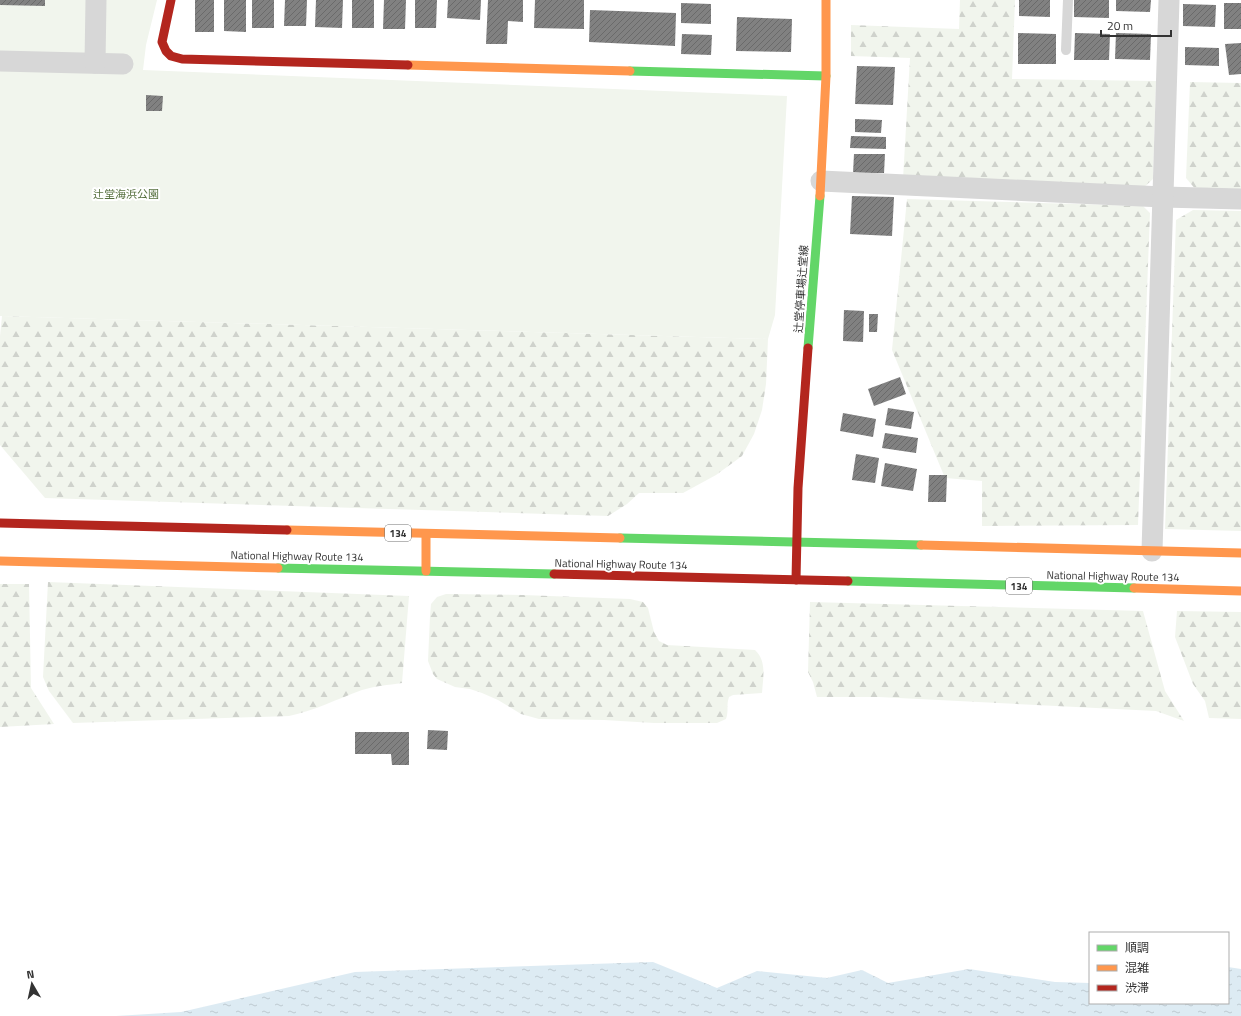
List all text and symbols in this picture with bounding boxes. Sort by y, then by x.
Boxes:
scale bar [1101,12,1171,38]
text: 20 m [1107,16,1133,35]
park label: 辻堂海浜公園 [93,186,159,202]
street label: 辻堂停車場辻堂線 [790,245,812,333]
road number: 134 [385,525,411,541]
street label: National Highway Route 134 [230,547,364,565]
street label: National Highway Route 134 [554,555,688,573]
street label: National Highway Route 134 [1046,567,1180,585]
road number: 134 [1006,578,1032,594]
legend [1089,932,1229,1004]
text: 順調 [1125,938,1149,957]
text: 混雑 [1125,958,1149,977]
north arrow [12,964,52,1004]
text: N [25,966,35,983]
text: 渋滞 [1125,978,1149,997]

